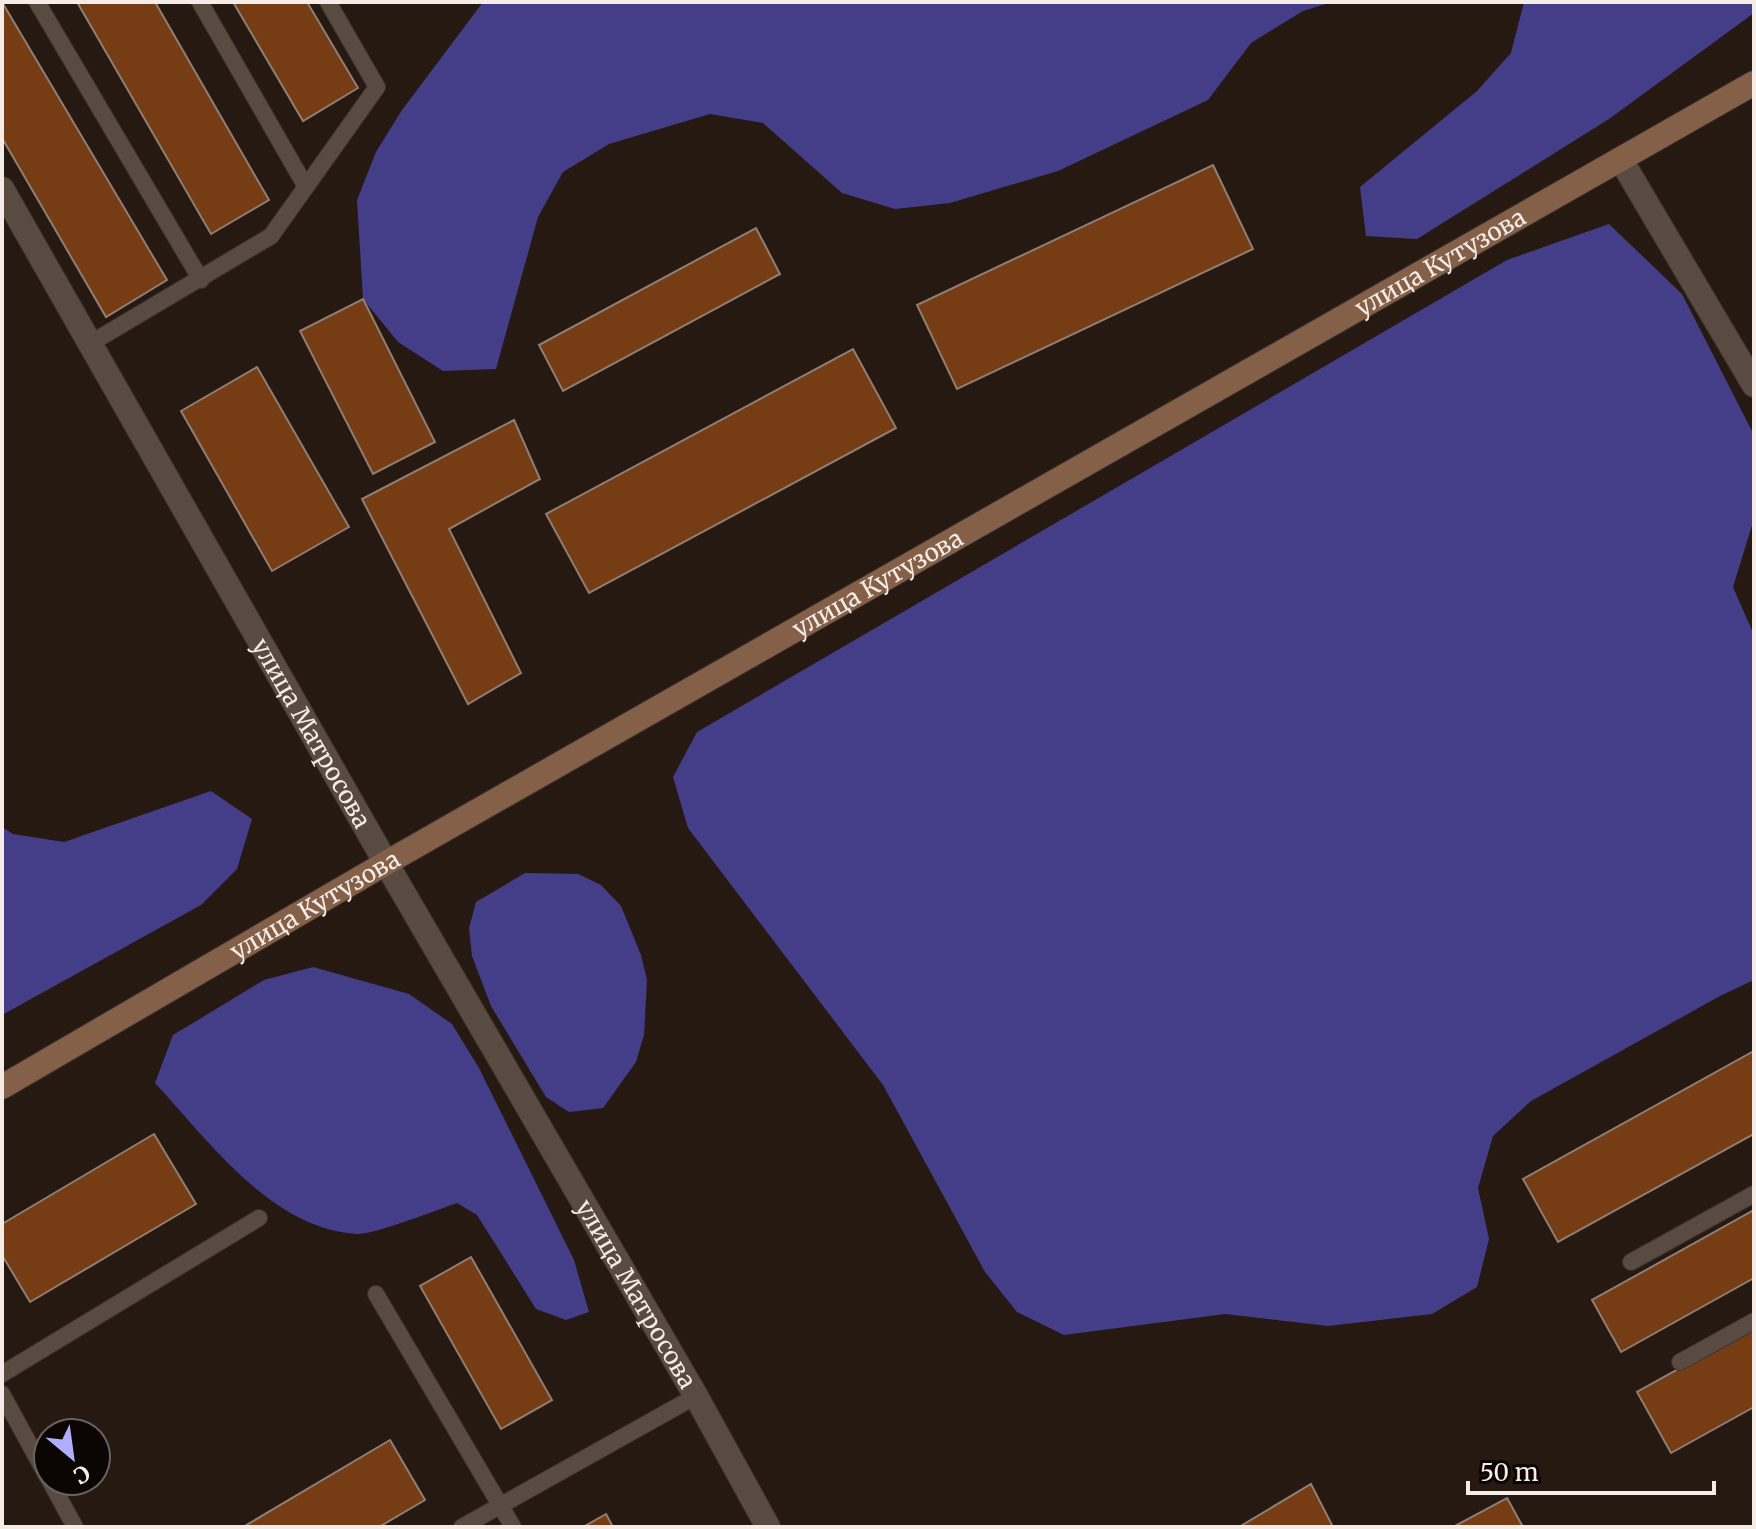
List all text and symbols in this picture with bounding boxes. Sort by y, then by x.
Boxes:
street label: улица Кутузова [1349,201,1531,323]
street label: улица Кутузова [786,522,968,644]
street label: улица Матросова [246,632,378,833]
street label: улица Кутузова [224,843,405,966]
street label: улица Матросова [569,1194,704,1394]
north arrow [32,1417,112,1497]
scale bar [1468,1445,1714,1495]
text: 50 m [1480,1457,1539,1488]
text: С [69,1459,95,1490]

